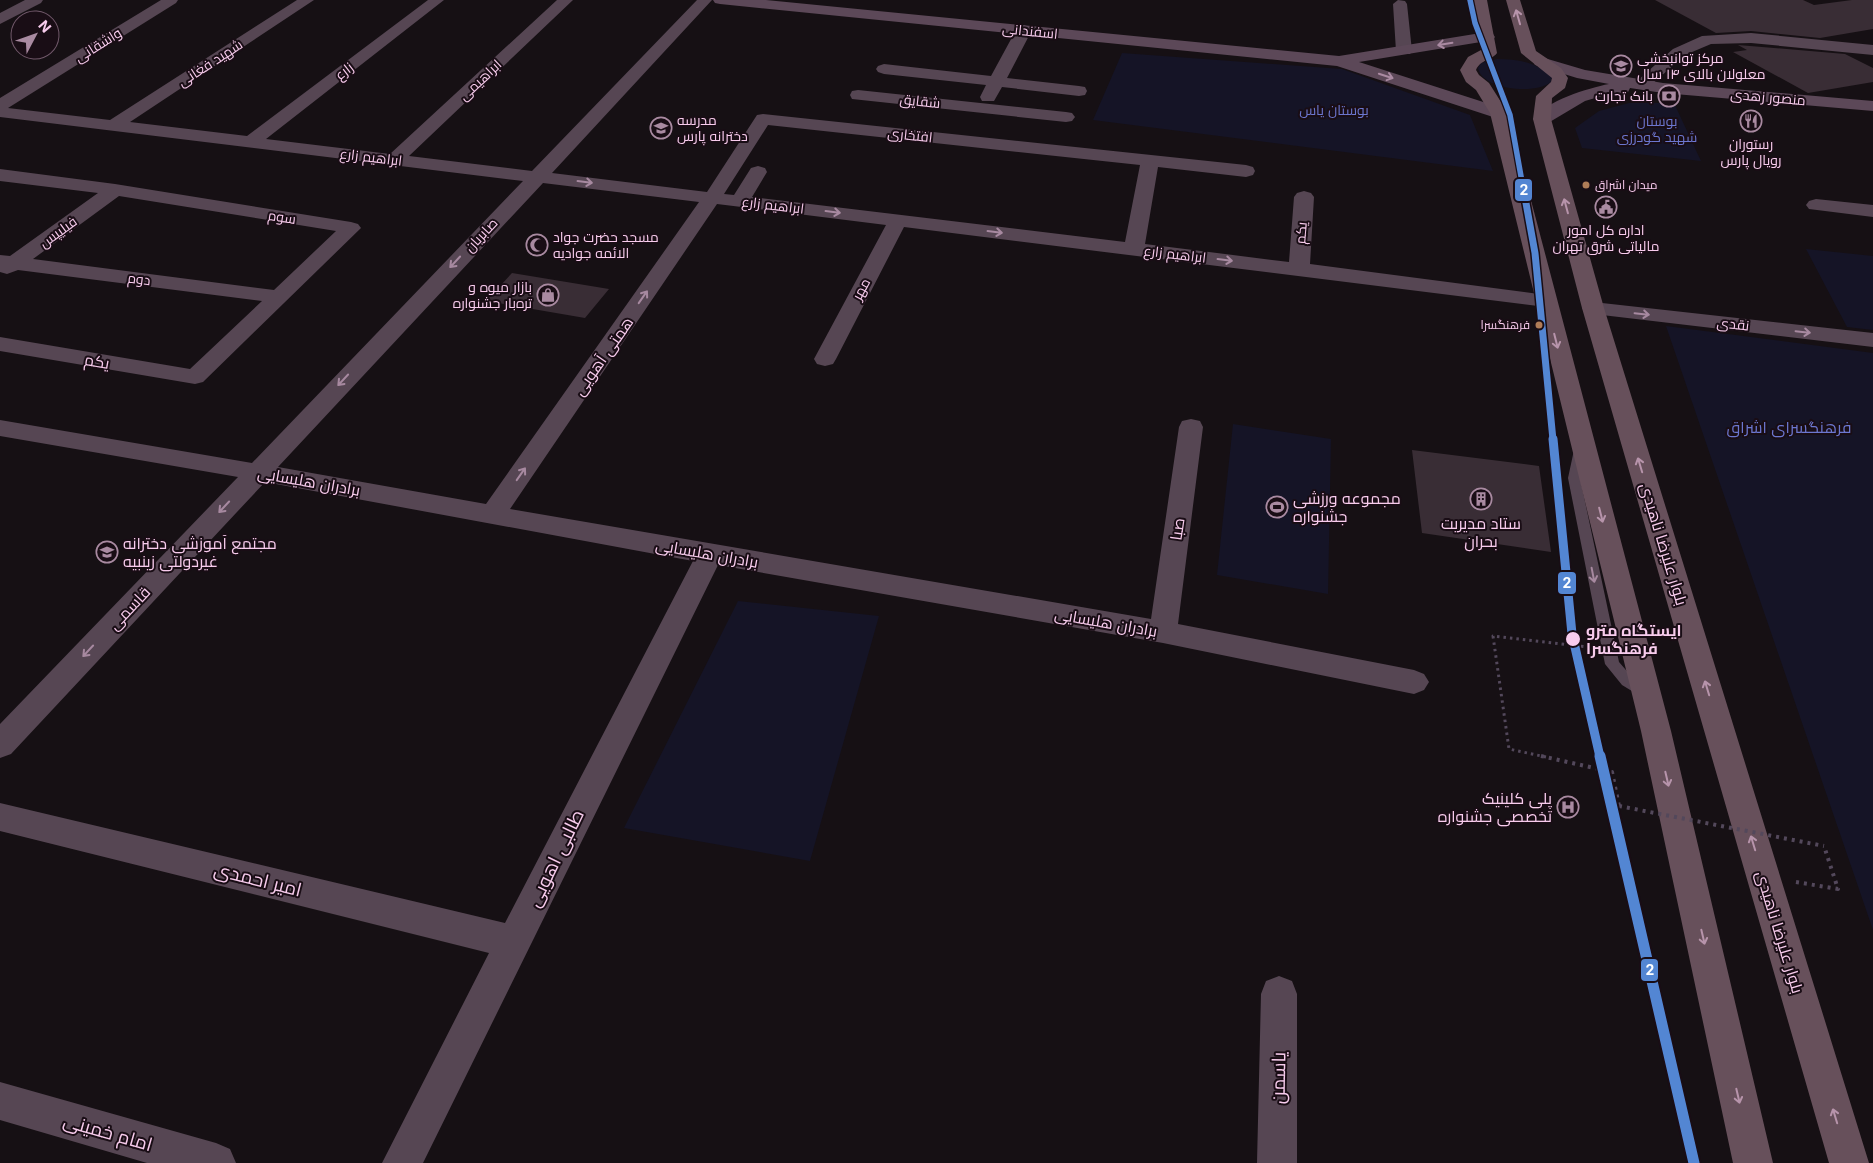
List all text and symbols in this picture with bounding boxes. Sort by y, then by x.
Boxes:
one-way arrow [1513,9,1522,25]
north arrow [10,10,60,60]
text: N [35,17,55,36]
street label: اسفندانی [1001,19,1059,42]
street label: واشقانی [71,24,124,66]
street label: شهید فغانی [174,35,245,90]
one-way arrow [1438,39,1454,49]
place label: مرکز توانبخشی معلولان بالای ۱۴ سال [1637,49,1766,83]
school or university icon: مرکز توانبخشی معلولان بالای ۱۴ سال [1609,54,1633,78]
street label: ابراهیمی [455,55,505,104]
street label: زارع [331,58,357,84]
one-way arrow [1377,72,1393,82]
bank icon: بانک تجارت [1657,84,1681,108]
street label: منصور زهدی [1730,85,1806,108]
place label: بانک تجارت [1595,87,1653,104]
street label: شقایق [899,90,941,112]
park label: بوستان یاس [1299,101,1369,118]
restaurant icon: رستوران رویال پارس [1739,109,1763,133]
place label: مدرسه دخترانه پارس [677,111,748,146]
park label: بوستان شهید گودرزی [1617,112,1697,145]
school or university icon: مدرسه دخترانه پارس [649,116,673,140]
street label: افتخاری [887,124,933,145]
place label: رستوران رویال پارس [1721,135,1781,170]
street label: ابراهیم زارع [339,144,403,171]
one-way arrow [577,177,593,187]
place label: میدان اشراق [1595,177,1657,192]
line badge: 2 [1514,178,1533,202]
marker: میدان اشراق [1581,180,1591,190]
text: 2 [1520,181,1529,198]
street label: ابراهیم زارع [741,192,805,219]
public building icon: اداره کل امور مالیاتی شرق تهران [1594,195,1618,219]
one-way arrow [1560,199,1570,215]
street label: سوم [266,206,297,229]
one-way arrow [825,207,841,217]
street label: فیلیپس [35,212,81,253]
street label: صابریان [461,214,501,255]
street label: یکم [1291,221,1312,245]
place label: اداره کل امور مالیاتی شرق تهران [1552,221,1660,255]
one-way arrow [986,227,1002,237]
place label: مسجد حضرت جواد الائمه جوادیه [553,228,659,261]
mosque icon: مسجد حضرت جواد الائمه جوادیه [525,233,549,257]
street label: ابراهیم زارع [1143,241,1207,268]
one-way arrow [1217,255,1233,265]
one-way arrow [449,256,461,269]
street label: دوم [126,269,152,290]
street label: مهر [847,275,873,304]
place label: بازار میوه و تره‌بار جشنواره [453,278,532,311]
shop icon: بازار میوه و تره‌بار جشنواره [536,283,560,307]
one-way arrow [638,290,648,304]
one-way arrow [1634,309,1650,319]
street label: همتی آهویی [569,313,638,400]
street label: نقدی [1716,313,1750,334]
place label: فرهنگسرا [1481,317,1530,332]
marker: فرهنگسرا [1534,320,1544,330]
one-way arrow [1795,327,1811,337]
one-way arrow [1552,333,1562,349]
street label: یکم [82,349,112,375]
one-way arrow [337,374,349,387]
park label: فرهنگسرای اشراق [1727,417,1851,438]
one-way arrow [1635,457,1645,473]
street label: برادران هلیسایی [256,462,362,501]
one-way arrow [516,467,526,481]
street label: بلوار علیرضا ناهیدی [1635,480,1692,608]
building icon: ستاد مدیریت بحران [1469,487,1493,511]
place label: مجموعه ورزشی جشنواره [1293,488,1401,526]
sports icon: مجموعه ورزشی جشنواره [1265,495,1289,519]
one-way arrow [218,501,230,514]
one-way arrow [1597,507,1606,523]
place label: ستاد مدیریت بحران [1441,513,1521,552]
street label: صبا [1166,516,1188,542]
place label: مجتمع آموزشی دخترانه غیردولتی زینبیه [123,533,277,572]
street label: برادران هلیسایی [654,534,760,573]
school or university icon: مجتمع آموزشی دخترانه غیردولتی زینبیه [95,540,119,564]
one-way arrow [1589,567,1598,583]
line badge: 2 [1557,571,1577,595]
text: 2 [1563,574,1572,591]
street label: قاسمی [104,582,155,635]
street label: برادران هلیسایی [1053,603,1159,642]
place label: ایستگاه مترو فرهنگسرا [1586,620,1682,658]
marker: ایستگاه مترو فرهنگسرا [1564,630,1582,648]
one-way arrow [82,645,94,657]
one-way arrow [1701,680,1711,696]
one-way arrow [1663,770,1672,786]
place label: پلی کلینیک تخصصی جشنواره [1438,788,1553,827]
hospital icon: پلی کلینیک تخصصی جشنواره [1556,795,1580,819]
street label: طالبی اهویی [522,806,589,911]
one-way arrow [1748,836,1758,852]
street label: امیر احمدی [212,857,304,901]
street label: بلوار علیرضا ناهیدی [1751,868,1808,996]
one-way arrow [1699,929,1708,945]
line badge: 2 [1640,958,1659,982]
text: 2 [1646,961,1655,978]
street label: یاسمن [1267,1052,1290,1104]
one-way arrow [1734,1087,1743,1103]
street label: امام خمینی [60,1109,155,1158]
one-way arrow [1829,1109,1839,1125]

